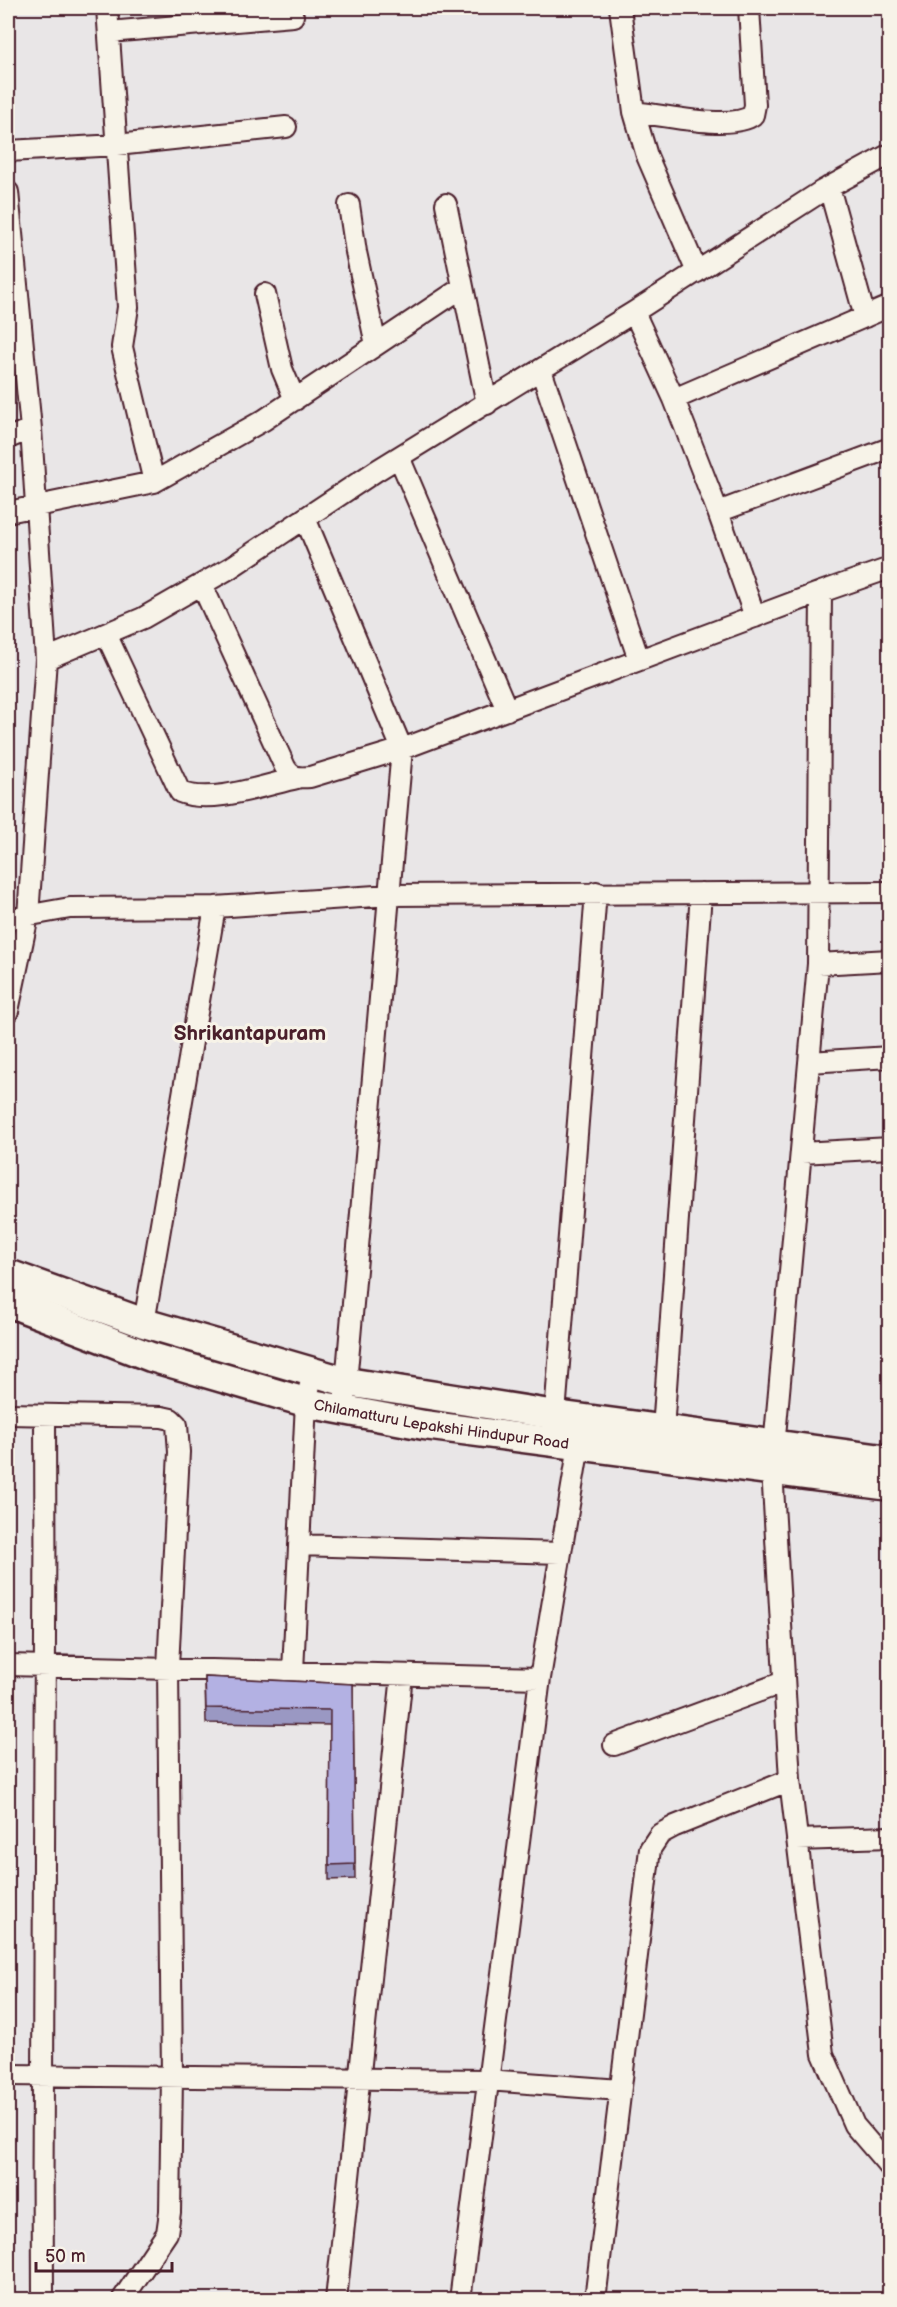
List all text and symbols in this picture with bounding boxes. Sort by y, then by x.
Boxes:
district label: Shrikantapuram [174,1021,326,1046]
street label: Chilamatturu Lepakshi Hindupur Road [312,1395,570,1453]
scale bar [36,2235,172,2273]
text: 50 m [45,2246,86,2267]

